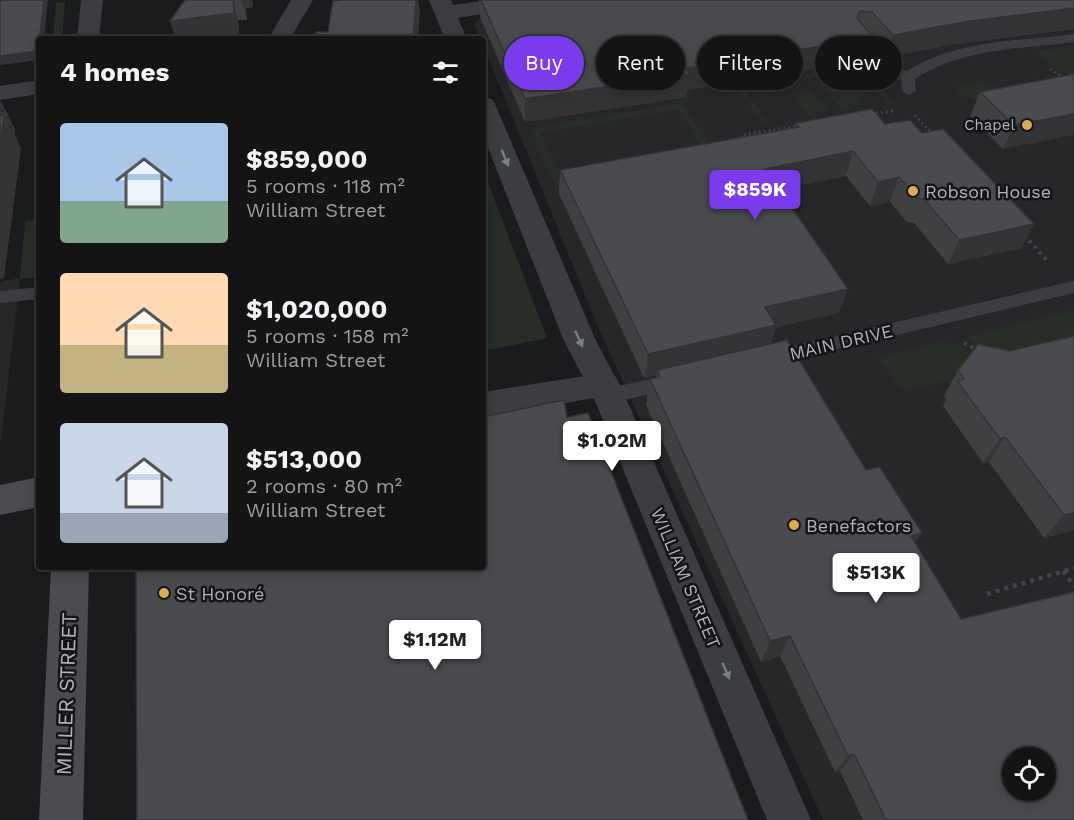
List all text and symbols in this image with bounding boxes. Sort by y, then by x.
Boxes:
chip: Buy [504,36,584,90]
chip: Rent [596,36,685,90]
chip: Filters [697,36,803,90]
chip: New [815,36,902,90]
icon: filters [429,56,462,89]
text: 4 homes [60,57,169,87]
place label: Chapel [964,116,1015,134]
marker: Chapel [1020,118,1034,132]
text: $859,000 [246,144,368,174]
icon: home [108,147,180,219]
one-way arrow [500,150,510,168]
pin: $859K [713,170,797,221]
text: 5 rooms · 118 m² [246,174,405,198]
text: $859K [723,177,787,201]
place label: Robson House [925,181,1051,202]
marker: Robson House [906,184,920,198]
text: William Street [246,198,386,222]
text: $1,020,000 [246,294,387,324]
icon: home [108,297,180,369]
street label: MAIN DRIVE [787,320,895,364]
text: 5 rooms · 158 m² [246,324,409,348]
one-way arrow [575,330,584,347]
text: William Street [246,348,386,372]
pin: $1.02M [563,421,661,472]
text: $1.02M [577,428,647,452]
text: $513,000 [246,444,362,474]
icon: home [108,447,180,519]
text: 2 rooms · 80 m² [246,474,402,498]
text: William Street [246,498,386,522]
street label: WILLIAM STREET [647,505,725,652]
place label: Benefactors [806,515,911,536]
marker: Benefactors [787,518,801,532]
pin: $513K [834,553,918,604]
text: $513K [847,560,905,584]
place label: St Honoré [176,583,264,604]
marker: St Honoré [157,586,171,600]
street label: MILLER STREET [51,612,81,776]
pin: $1.12M [386,620,484,671]
text: $1.12M [403,627,467,651]
one-way arrow [721,662,730,679]
map controls [1002,747,1056,801]
button: locate [1002,747,1056,801]

